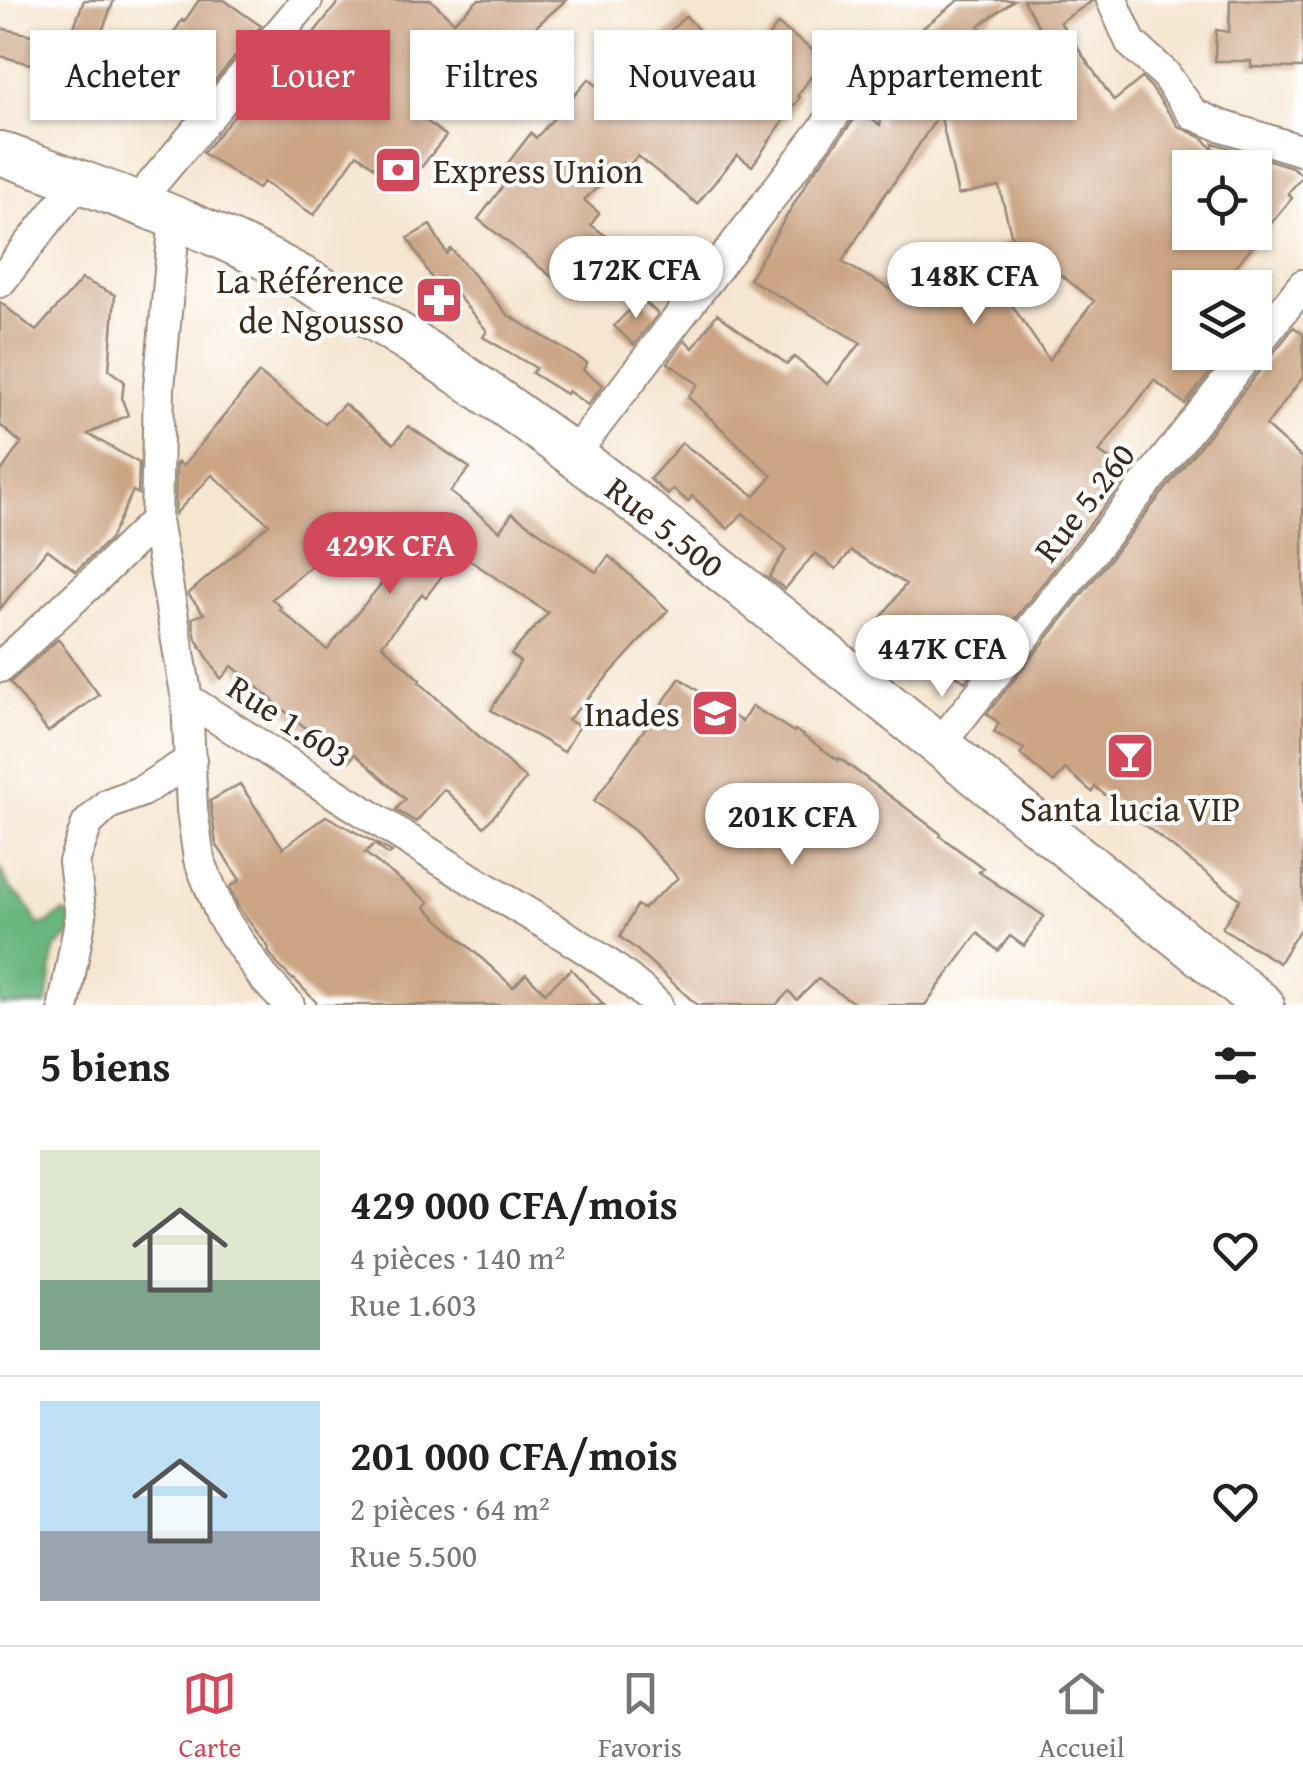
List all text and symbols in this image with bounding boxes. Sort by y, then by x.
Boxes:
chip: Acheter [30,30,216,120]
chip: Louer [236,30,390,120]
chip: Filtres [410,30,574,120]
chip: Nouveau [594,30,792,120]
chip: Appartement [812,30,1077,120]
bank icon: Express Union [372,144,424,196]
place label: Express Union [433,145,644,196]
map controls [1172,150,1272,370]
button: locate [1172,150,1272,250]
pin: 172K CFA [533,236,739,321]
pin: 148K CFA [871,242,1077,327]
text: 172K CFA [571,245,701,292]
text: 148K CFA [909,251,1039,298]
place label: La Référence de Ngousso [217,255,404,346]
button: layers [1172,270,1272,370]
pharmacy icon: La Référence de Ngousso [413,274,465,326]
street label: Rue 5.260 [1021,431,1147,573]
street label: Rue 5.500 [595,463,736,589]
pin: 429K CFA [287,512,493,597]
text: 429K CFA [325,521,455,568]
pin: 447K CFA [839,615,1045,700]
text: 447K CFA [877,624,1007,671]
street label: Rue 1.603 [218,662,362,780]
school or university icon: Inades [689,687,741,739]
place label: Inades [584,688,680,739]
bar icon: Santa lucia VIP [1104,730,1156,782]
pin: 201K CFA [689,783,895,868]
place label: Santa lucia VIP [1020,783,1240,834]
text: 201K CFA [727,792,857,839]
text: 5 biens [40,1035,171,1096]
icon: filters [1208,1038,1263,1093]
text: 429 000 CFA/mois [350,1173,678,1234]
icon: home [120,1190,240,1310]
icon: heart [1208,1223,1263,1278]
text: 4 pièces · 140 m² [350,1234,565,1281]
text: Rue 1.603 [350,1281,477,1328]
text: 201 000 CFA/mois [350,1424,678,1485]
icon: home [120,1441,240,1561]
icon: heart [1208,1474,1263,1529]
text: 2 pièces · 64 m² [350,1485,550,1532]
text: Rue 5.500 [350,1532,477,1579]
tab: Carte [178,1666,241,1767]
tab: Favoris [598,1666,682,1767]
tab: Accueil [1039,1666,1125,1767]

